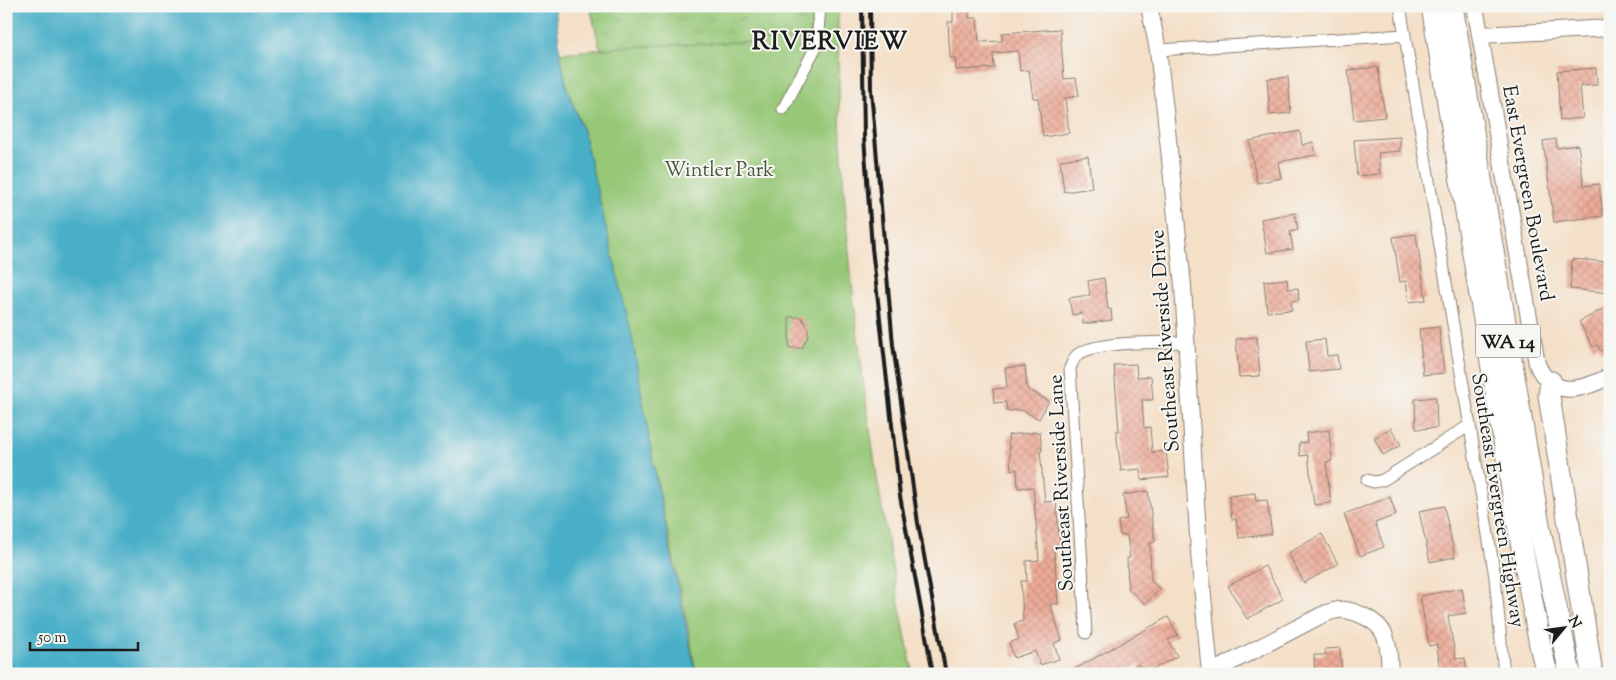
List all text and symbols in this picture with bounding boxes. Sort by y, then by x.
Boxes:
district label: RIVERVIEW [752,25,908,61]
street label: East Evergreen Boulevard [1493,83,1560,304]
park label: Wintler Park [664,157,774,186]
street label: Southeast Riverside Drive [1144,229,1189,453]
road number: WA 14 [1476,324,1540,358]
street label: Southeast Evergreen Highway [1462,371,1531,630]
street label: Southeast Riverside Lane [1042,374,1083,592]
north arrow [1538,602,1588,652]
text: N [1562,613,1585,632]
scale bar [30,620,138,652]
text: 50 m [37,628,67,649]

